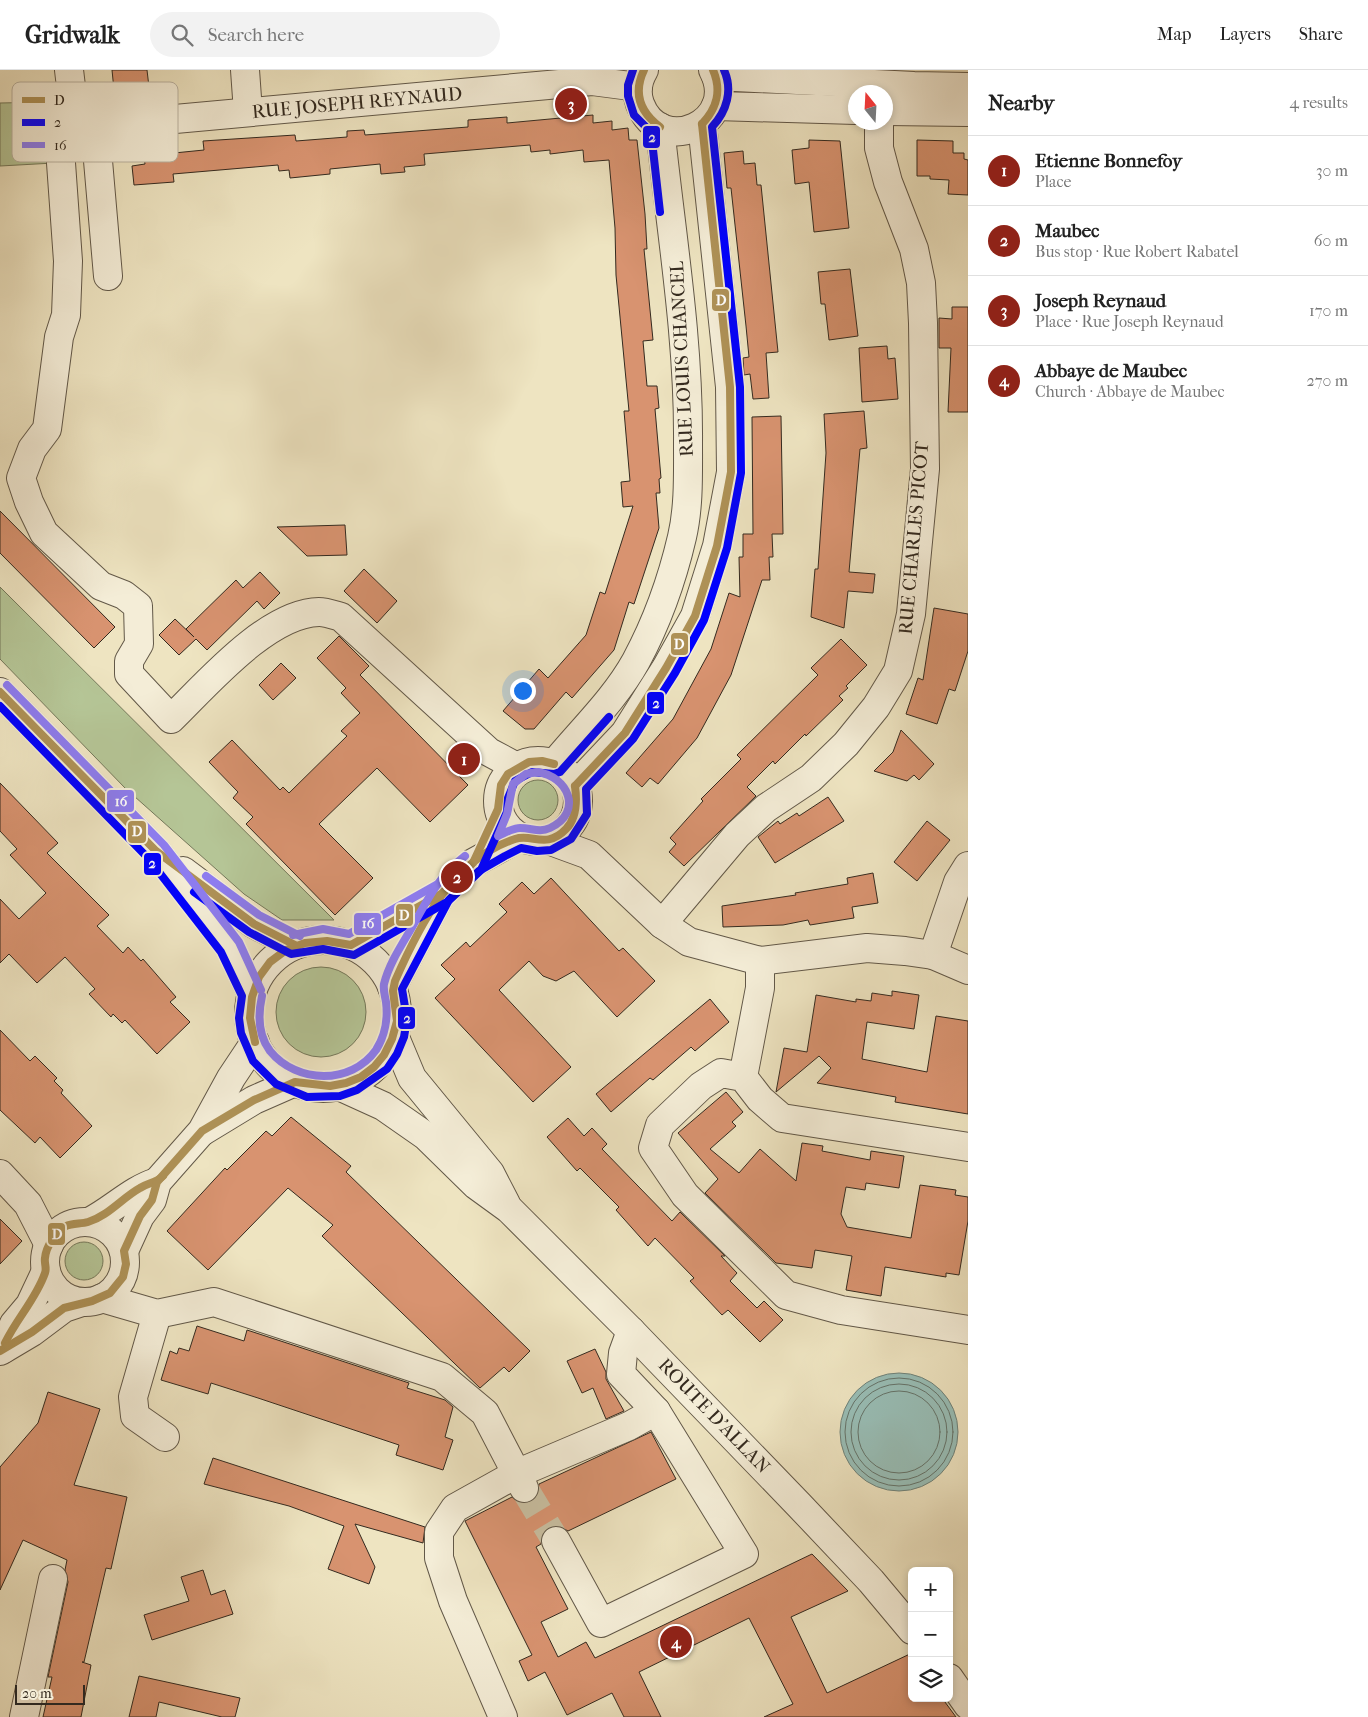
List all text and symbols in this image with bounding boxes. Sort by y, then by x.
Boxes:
search box [150,12,500,57]
text: Gridwalk [25,21,120,49]
icon: search [168,21,196,49]
text: Search here [208,24,304,46]
text: Map [1157,24,1191,45]
text: Layers [1219,24,1271,45]
text: Share [1299,24,1343,45]
legend [12,82,178,162]
street label: RUE JOSEPH REYNAUD [251,83,463,123]
pin: 3 [555,85,587,123]
north arrow [848,85,893,130]
text: Nearby [988,91,1054,115]
text: D [54,92,65,109]
text: 4 results [1290,93,1348,112]
text: 2 [54,114,61,131]
line badge: 2 [642,125,661,149]
text: 2 [648,129,656,146]
text: 16 [54,137,67,154]
text: Etienne Bonnefoy [1035,150,1182,172]
text: 1 [1001,161,1007,180]
text: 30 m [1316,161,1348,180]
text: Place [1035,172,1071,191]
text: Maubec [1035,220,1100,242]
text: 2 [1000,231,1008,250]
text: 60 m [1314,231,1348,250]
text: Bus stop · Rue Robert Rabatel [1035,242,1239,261]
street label: RUE LOUIS CHANCEL [666,260,698,457]
line badge: D [711,288,730,312]
text: Joseph Reynaud [1035,290,1166,312]
text: D [716,292,727,309]
text: 3 [1001,301,1007,320]
text: 170 m [1309,301,1348,320]
text: Place · Rue Joseph Reynaud [1035,312,1224,331]
text: Abbaye de Maubec [1035,360,1187,382]
text: 4 [999,371,1009,390]
text: 270 m [1307,371,1348,390]
text: Church · Abbaye de Maubec [1035,382,1225,401]
street label: RUE CHARLES PICOT [895,440,933,635]
line badge: D [670,632,689,656]
text: D [674,636,685,653]
your location [510,678,536,704]
line badge: 2 [646,691,665,715]
text: 2 [652,695,660,712]
pin: 1 [448,740,480,778]
line badge: 16 [106,789,135,813]
text: 16 [115,793,128,810]
line badge: D [127,820,147,844]
text: D [132,823,143,840]
line badge: 2 [143,852,162,876]
text: 2 [148,855,156,872]
pin: 2 [441,858,473,896]
line badge: D [395,903,414,927]
text: D [399,907,410,924]
line badge: 16 [353,912,382,936]
text: 16 [362,915,375,932]
line badge: 2 [397,1006,416,1030]
text: 2 [403,1010,411,1027]
line badge: D [47,1222,66,1246]
text: D [52,1226,63,1243]
street label: ROUTE D'ALLAN [654,1354,775,1478]
map controls [908,1567,953,1702]
button: + [908,1567,953,1612]
button: − [908,1612,953,1657]
pin: 4 [660,1623,692,1661]
button: layers [908,1657,953,1702]
scale bar [15,1682,85,1705]
text: 20 m [22,1685,52,1702]

